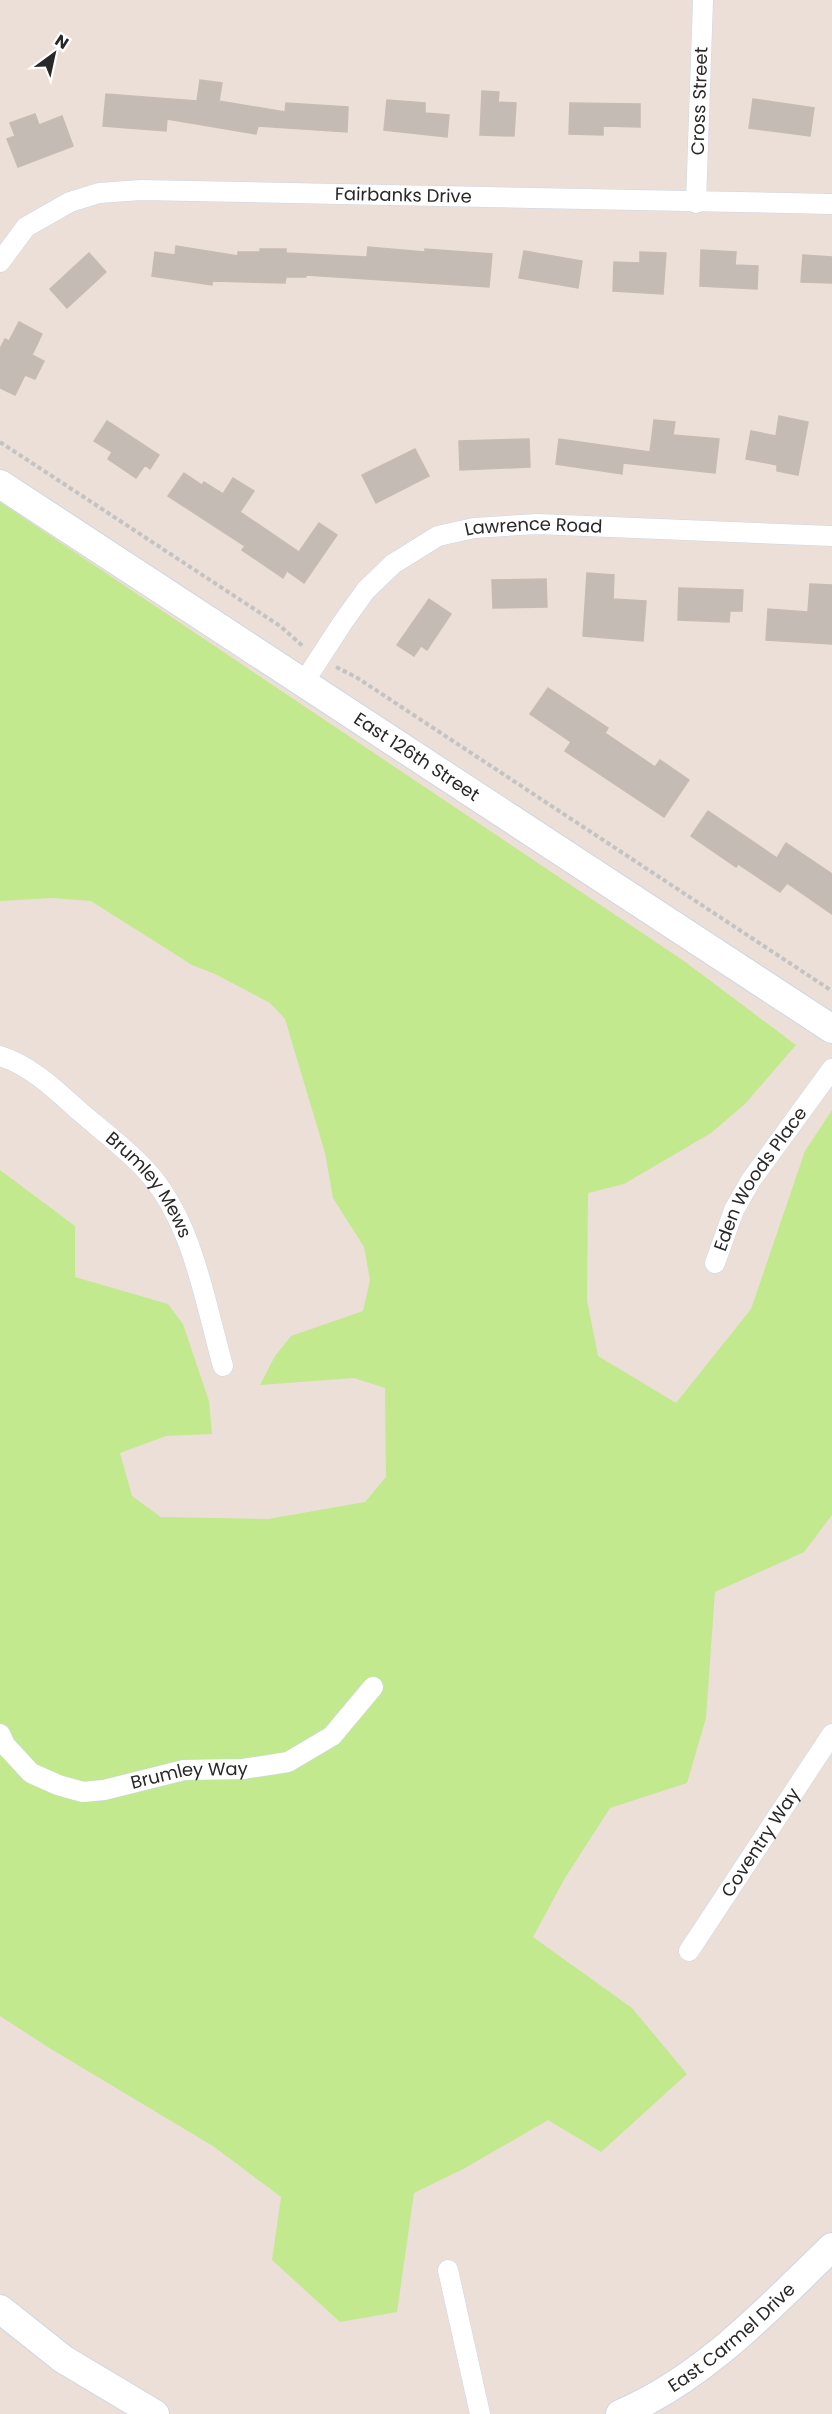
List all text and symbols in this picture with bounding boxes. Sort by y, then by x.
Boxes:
north arrow [24,24,84,84]
text: N [51,29,73,55]
street label: Cross Street [685,46,713,156]
street label: Fairbanks Drive [335,181,472,209]
street label: Lawrence Road [462,511,603,542]
street label: East 126th Street [349,706,485,807]
street label: Eden Woods Place [707,1101,812,1254]
street label: Brumley Mews [101,1126,198,1241]
street label: Brumley Way [128,1756,248,1795]
street label: Coventry Way [715,1783,805,1902]
street label: East Carmel Drive [663,2277,800,2398]

